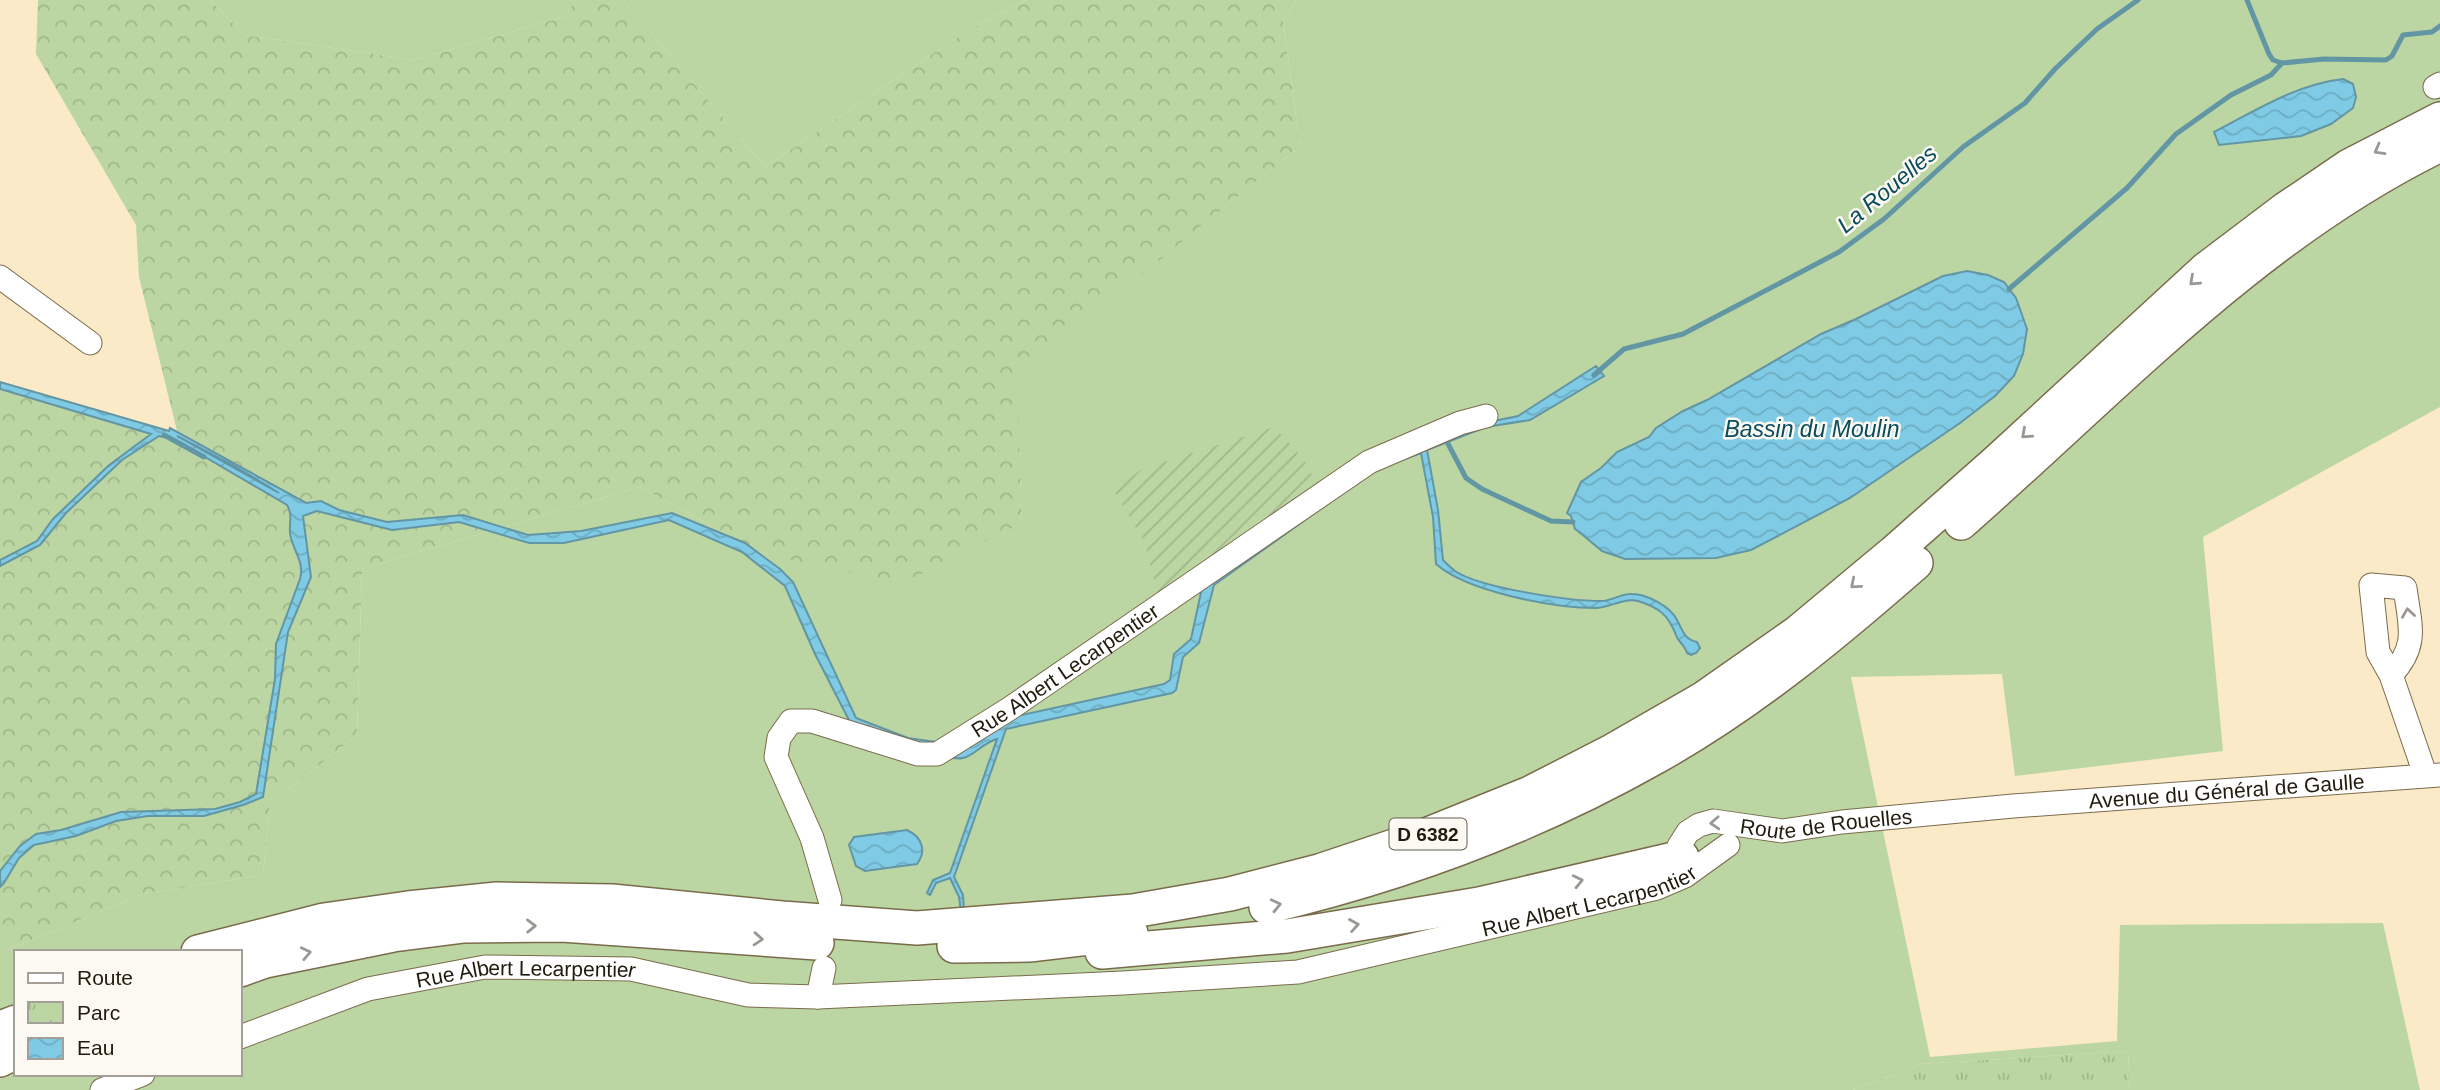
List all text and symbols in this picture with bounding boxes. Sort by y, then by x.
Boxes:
water label: La Rouelles [1832,140,1942,238]
one-way arrow [2374,142,2386,155]
one-way arrow [2189,272,2202,285]
water label: Bassin du Moulin [1724,416,1900,442]
one-way arrow [2021,426,2034,439]
one-way arrow [1850,576,1863,589]
street label: Rue Albert Lecarpentier [967,599,1162,741]
one-way arrow [2401,608,2416,619]
street label: Avenue du Général de Gaulle [2088,769,2365,812]
street label: Route de Rouelles [1739,804,1913,843]
one-way arrow [1709,816,1720,831]
road number: D 6382 [1390,818,1466,849]
street label: Rue Albert Lecarpentier [1480,860,1701,940]
one-way arrow [1571,875,1583,889]
one-way arrow [1269,899,1281,913]
one-way arrow [526,918,537,933]
one-way arrow [1348,918,1360,933]
one-way arrow [753,931,764,946]
one-way arrow [300,946,312,961]
legend [14,950,242,1076]
street label: Rue Albert Lecarpentier [414,955,638,991]
text: Route [77,966,133,989]
text: Parc [77,1001,120,1024]
text: Eau [77,1036,114,1059]

